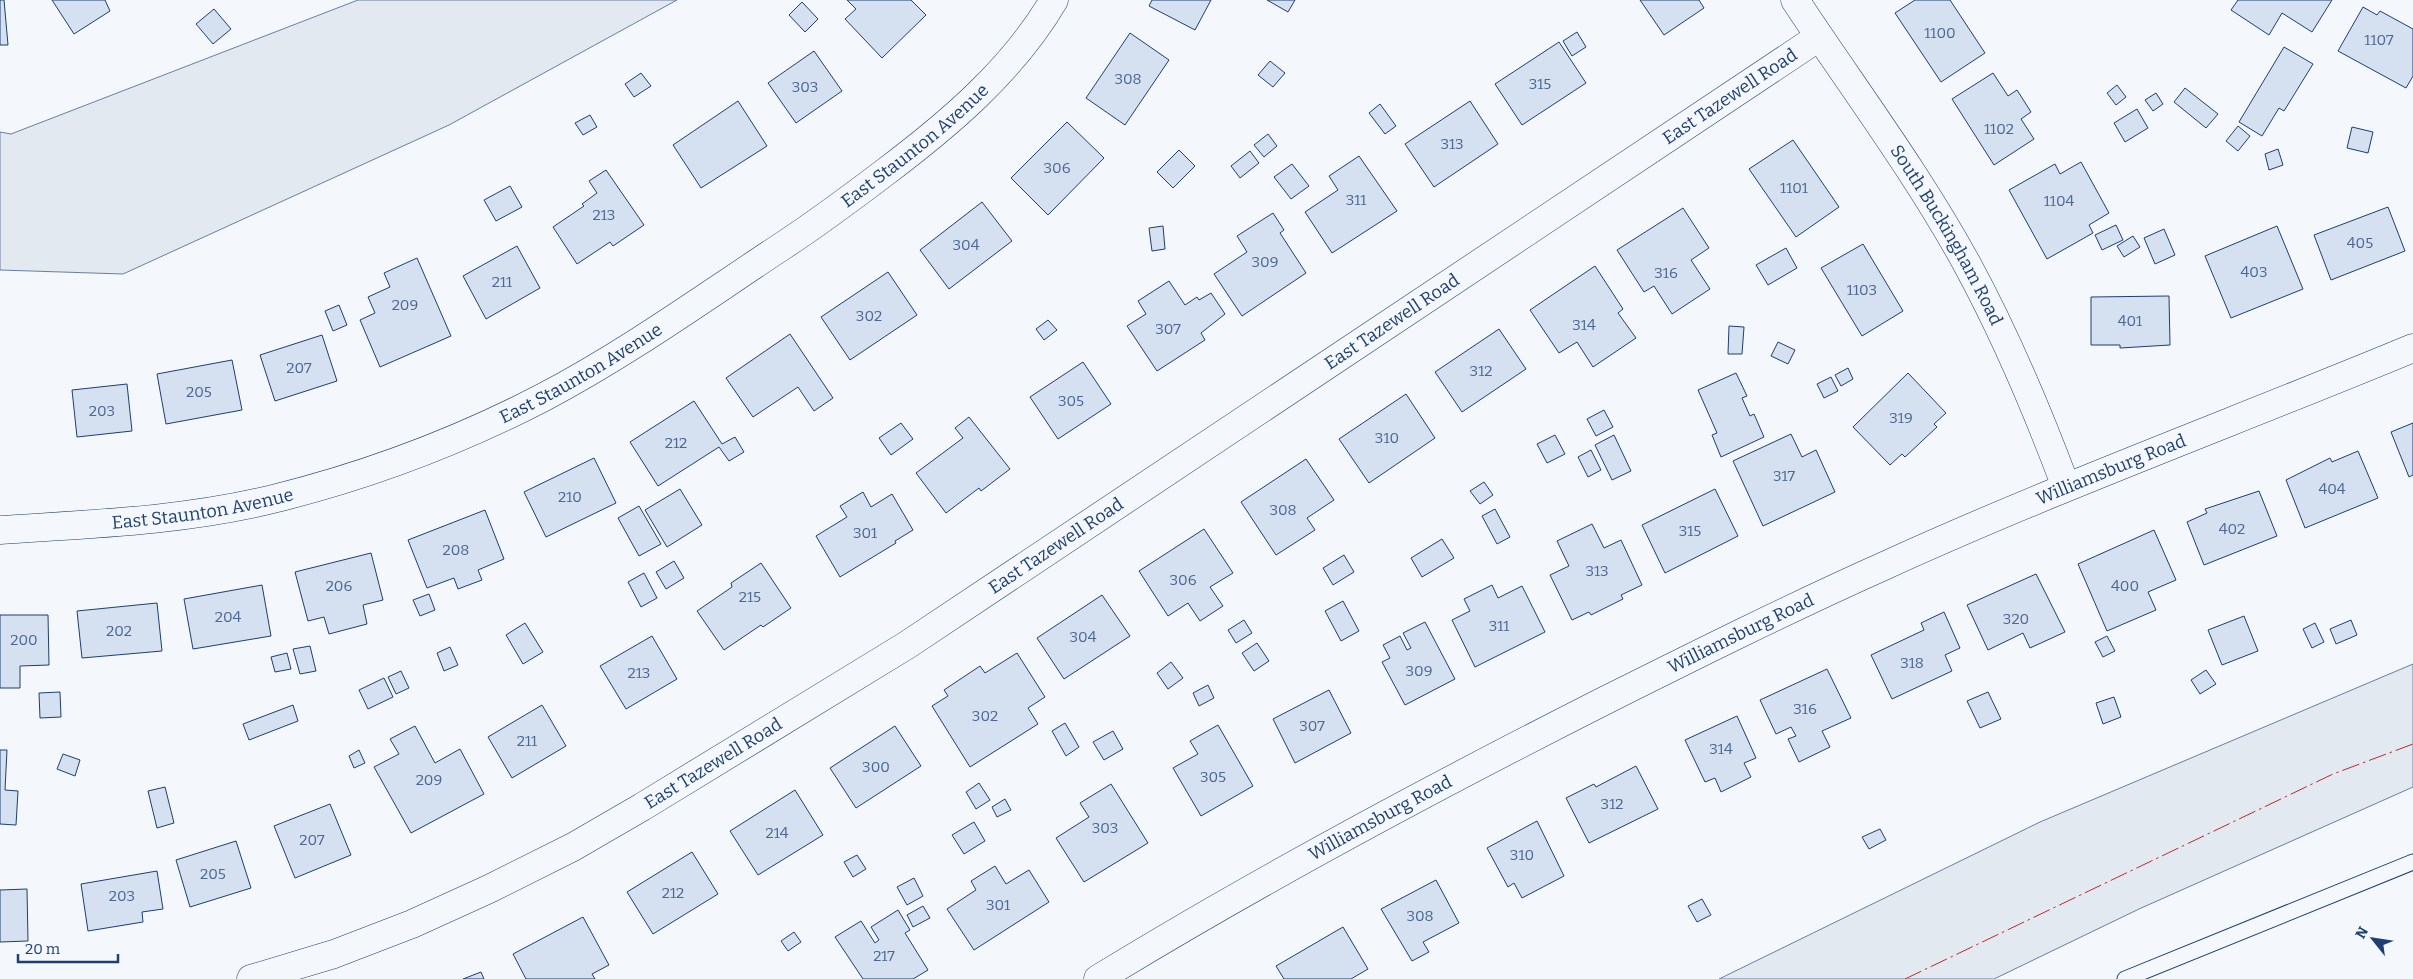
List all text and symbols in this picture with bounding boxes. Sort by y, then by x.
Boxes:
house number: 1100 [1924,24,1956,42]
house number: 1107 [2364,31,2394,49]
street label: East Tazewell Road [1658,44,1802,149]
house number: 308 [1114,70,1142,88]
house number: 315 [1529,75,1551,93]
house number: 303 [792,78,818,96]
street label: East Staunton Avenue [837,79,993,212]
house number: 1102 [1984,120,2014,138]
house number: 313 [1440,135,1464,153]
street label: South Buckingham Road [1886,141,2008,329]
house number: 306 [1044,159,1071,177]
house number: 1101 [1780,179,1808,197]
house number: 311 [1346,191,1366,209]
house number: 1104 [2044,192,2075,210]
house number: 213 [593,206,615,224]
house number: 405 [2347,234,2373,252]
house number: 304 [953,236,980,254]
house number: 309 [1252,253,1278,271]
house number: 403 [2241,263,2267,281]
house number: 316 [1654,264,1678,282]
street label: East Tazewell Road [1320,269,1464,374]
house number: 211 [492,273,512,291]
house number: 1103 [1847,281,1877,299]
house number: 209 [392,296,418,314]
house number: 302 [856,307,882,325]
house number: 401 [2118,312,2142,330]
house number: 314 [1572,316,1596,334]
street label: East Staunton Avenue [496,318,666,428]
house number: 307 [1155,320,1181,338]
house number: 207 [286,359,312,377]
house number: 312 [1470,362,1492,380]
house number: 205 [186,383,212,401]
house number: 305 [1058,392,1084,410]
house number: 203 [89,402,115,420]
house number: 319 [1889,409,1913,427]
house number: 310 [1375,429,1399,447]
street label: Williamsburg Road [2033,429,2189,510]
house number: 212 [665,434,687,452]
house number: 317 [1773,467,1795,485]
house number: 404 [2318,480,2346,498]
street label: East Staunton Avenue [111,483,296,534]
house number: 210 [558,488,582,506]
street label: East Tazewell Road [984,493,1128,599]
house number: 308 [1269,501,1297,519]
house number: 402 [2219,520,2245,538]
house number: 315 [1679,522,1701,540]
house number: 301 [853,524,877,542]
house number: 208 [443,541,469,559]
house number: 313 [1585,562,1609,580]
house number: 306 [1170,571,1197,589]
house number: 206 [326,577,352,595]
house number: 400 [2111,577,2139,595]
house number: 215 [739,588,761,606]
street label: Williamsburg Road [1664,589,1817,678]
house number: 204 [215,608,242,626]
house number: 320 [2003,610,2029,628]
house number: 311 [1489,617,1509,635]
house number: 202 [106,622,132,640]
house number: 304 [1070,628,1097,646]
house number: 200 [10,631,38,649]
house number: 318 [1900,654,1924,672]
house number: 309 [1406,662,1432,680]
house number: 213 [628,664,650,682]
house number: 316 [1793,700,1817,718]
house number: 302 [972,707,998,725]
street label: East Tazewell Road [640,713,786,814]
house number: 307 [1299,717,1325,735]
house number: 211 [517,732,537,750]
house number: 314 [1709,740,1733,758]
house number: 300 [862,758,890,776]
house number: 305 [1200,768,1226,786]
street label: Williamsburg Road [1305,770,1456,865]
house number: 209 [416,771,442,789]
house number: 312 [1601,795,1623,813]
house number: 303 [1092,819,1118,837]
house number: 214 [765,824,789,842]
house number: 207 [299,831,325,849]
house number: 310 [1510,846,1534,864]
house number: 205 [200,865,226,883]
house number: 212 [662,884,684,902]
house number: 203 [109,887,135,905]
house number: 301 [986,896,1010,914]
house number: 308 [1406,907,1434,925]
north arrow [2348,914,2398,964]
text: N [2352,924,2372,942]
scale bar [18,932,118,964]
text: 20 m [25,940,61,958]
house number: 217 [873,947,895,965]

